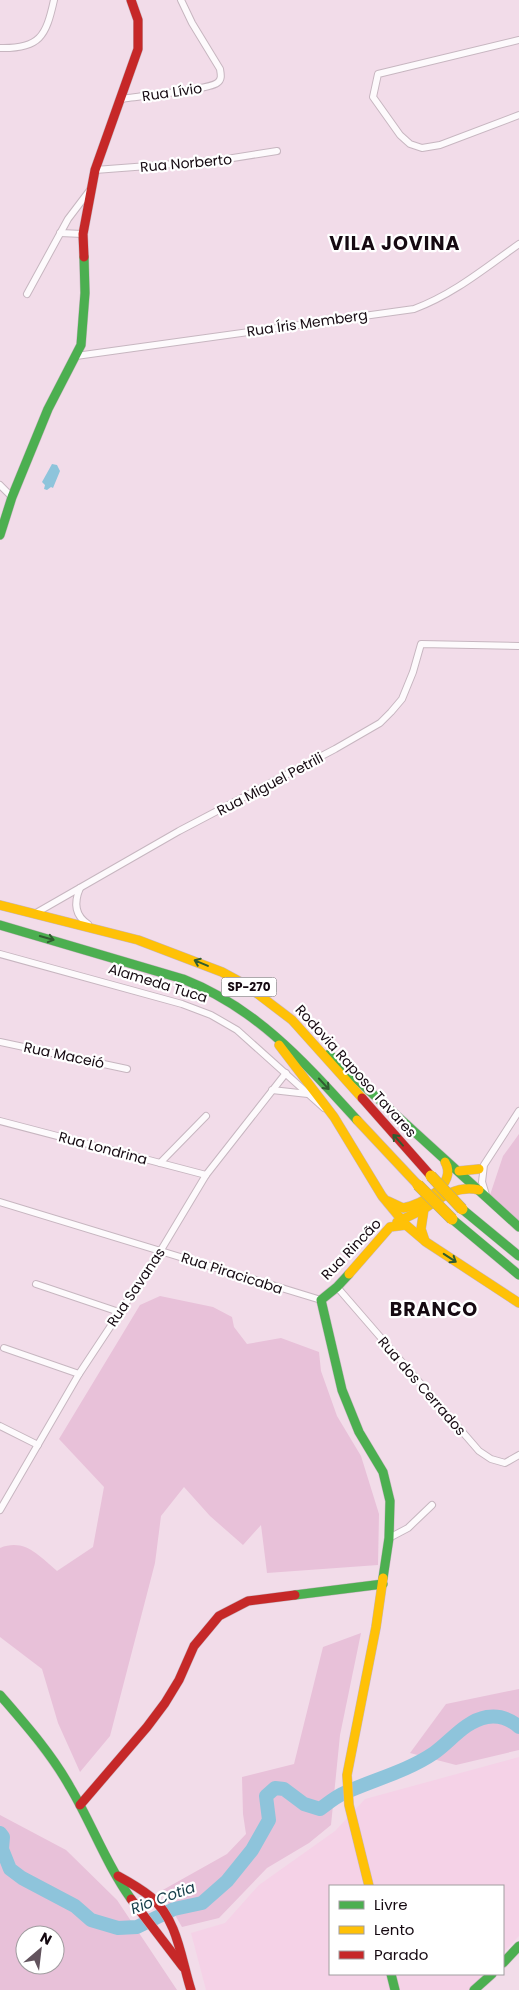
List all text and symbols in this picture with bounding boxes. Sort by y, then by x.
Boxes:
street label: Rua Lívio [141,78,203,106]
street label: Rua Norberto [139,149,233,177]
district label: VILA JOVINA [329,230,461,257]
street label: Rua Íris Memberg [245,305,369,341]
street label: Rua Miguel Petrili [213,747,327,821]
one-way arrow [38,934,54,944]
street label: Alameda Tuca [106,958,210,1008]
one-way arrow [194,958,209,968]
road number: SP-270 [222,978,276,996]
street label: Rodovia Raposo Tavares [291,1000,421,1142]
street label: Rua Maceió [22,1037,106,1073]
one-way arrow [318,1077,330,1090]
street label: Rua Londrina [56,1127,150,1169]
one-way arrow [392,1133,404,1146]
street label: Rua Rincão [317,1214,385,1284]
street label: Rua Savanas [102,1244,170,1330]
street label: Rua Piracicaba [179,1247,285,1299]
one-way arrow [443,1253,457,1263]
district label: BRANCO [390,1296,478,1323]
street label: Rua dos Cerrados [373,1332,471,1440]
water label: Rio Cotia [128,1876,198,1919]
legend [329,1885,504,1975]
text: Livre [374,1894,407,1915]
text: Lento [374,1919,414,1940]
north arrow [15,1925,65,1975]
text: N [37,1927,55,1950]
text: Parado [374,1944,428,1965]

